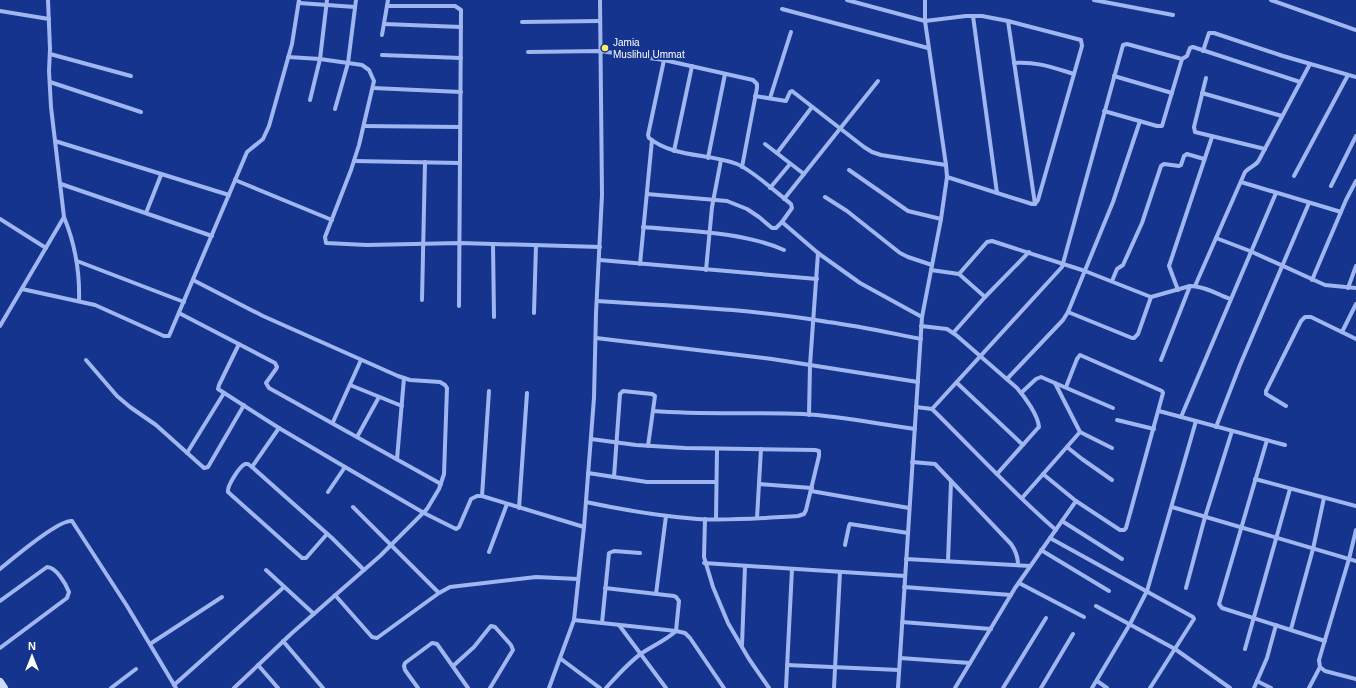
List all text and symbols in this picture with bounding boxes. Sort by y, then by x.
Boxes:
place label: Jamia Muslihul Ummat [613,37,685,60]
marker: Jamia Muslihul Ummat [600,43,610,53]
north arrow [12,636,52,676]
text: N [28,640,36,652]

